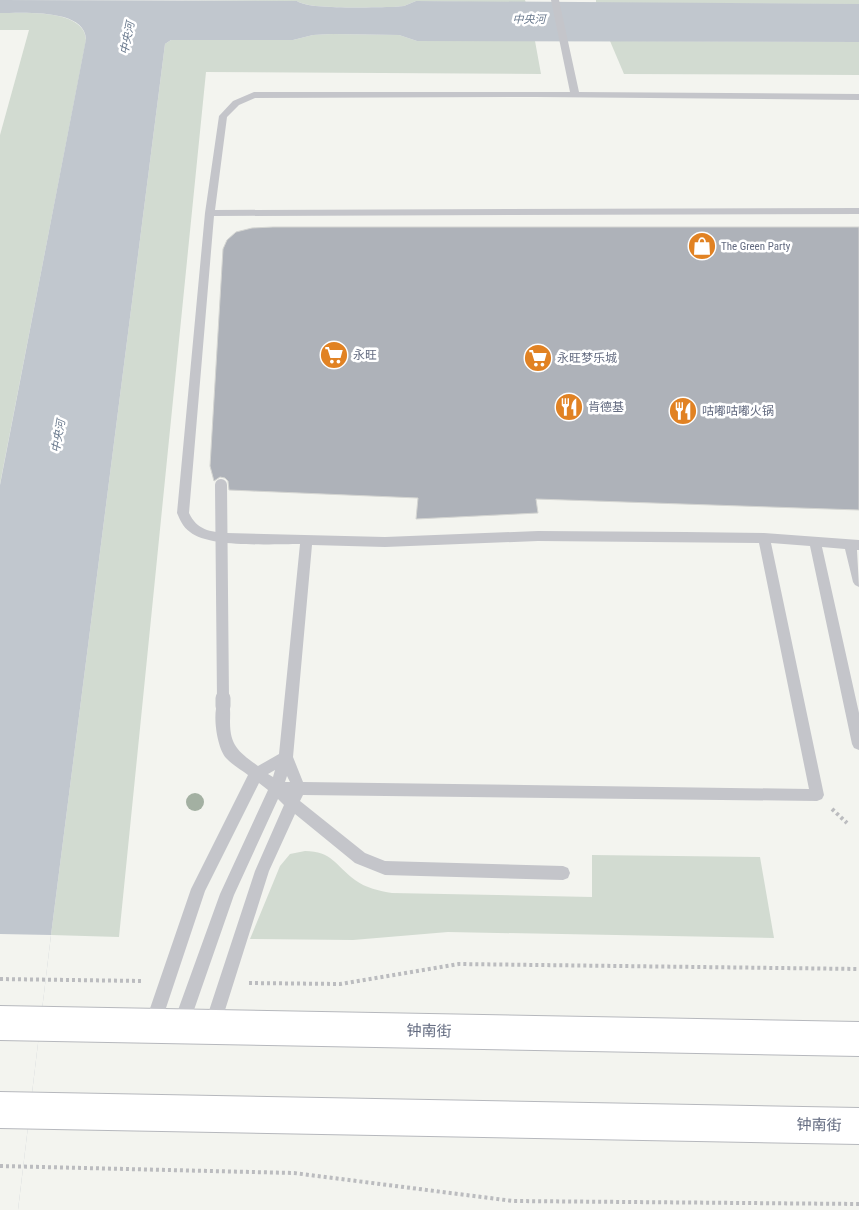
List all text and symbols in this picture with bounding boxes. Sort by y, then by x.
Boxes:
water label: 中央河 [513,13,547,26]
water label: 中央河 [118,19,138,56]
shop icon: The Green Party [687,231,717,261]
place label: The Green Party [721,240,791,253]
supermarket icon: 永旺 [319,340,349,370]
supermarket icon: 永旺梦乐城 [523,343,553,373]
place label: 永旺 [353,348,377,362]
place label: 永旺梦乐城 [557,351,617,365]
restaurant icon: 肯德基 [554,392,584,422]
restaurant icon: 咕嘟咕嘟火锅 [668,396,698,426]
place label: 肯德基 [588,400,624,414]
place label: 咕嘟咕嘟火锅 [702,404,774,418]
water label: 中央河 [49,417,68,453]
street label: 钟南街 [406,1022,452,1040]
street label: 钟南街 [796,1116,842,1134]

